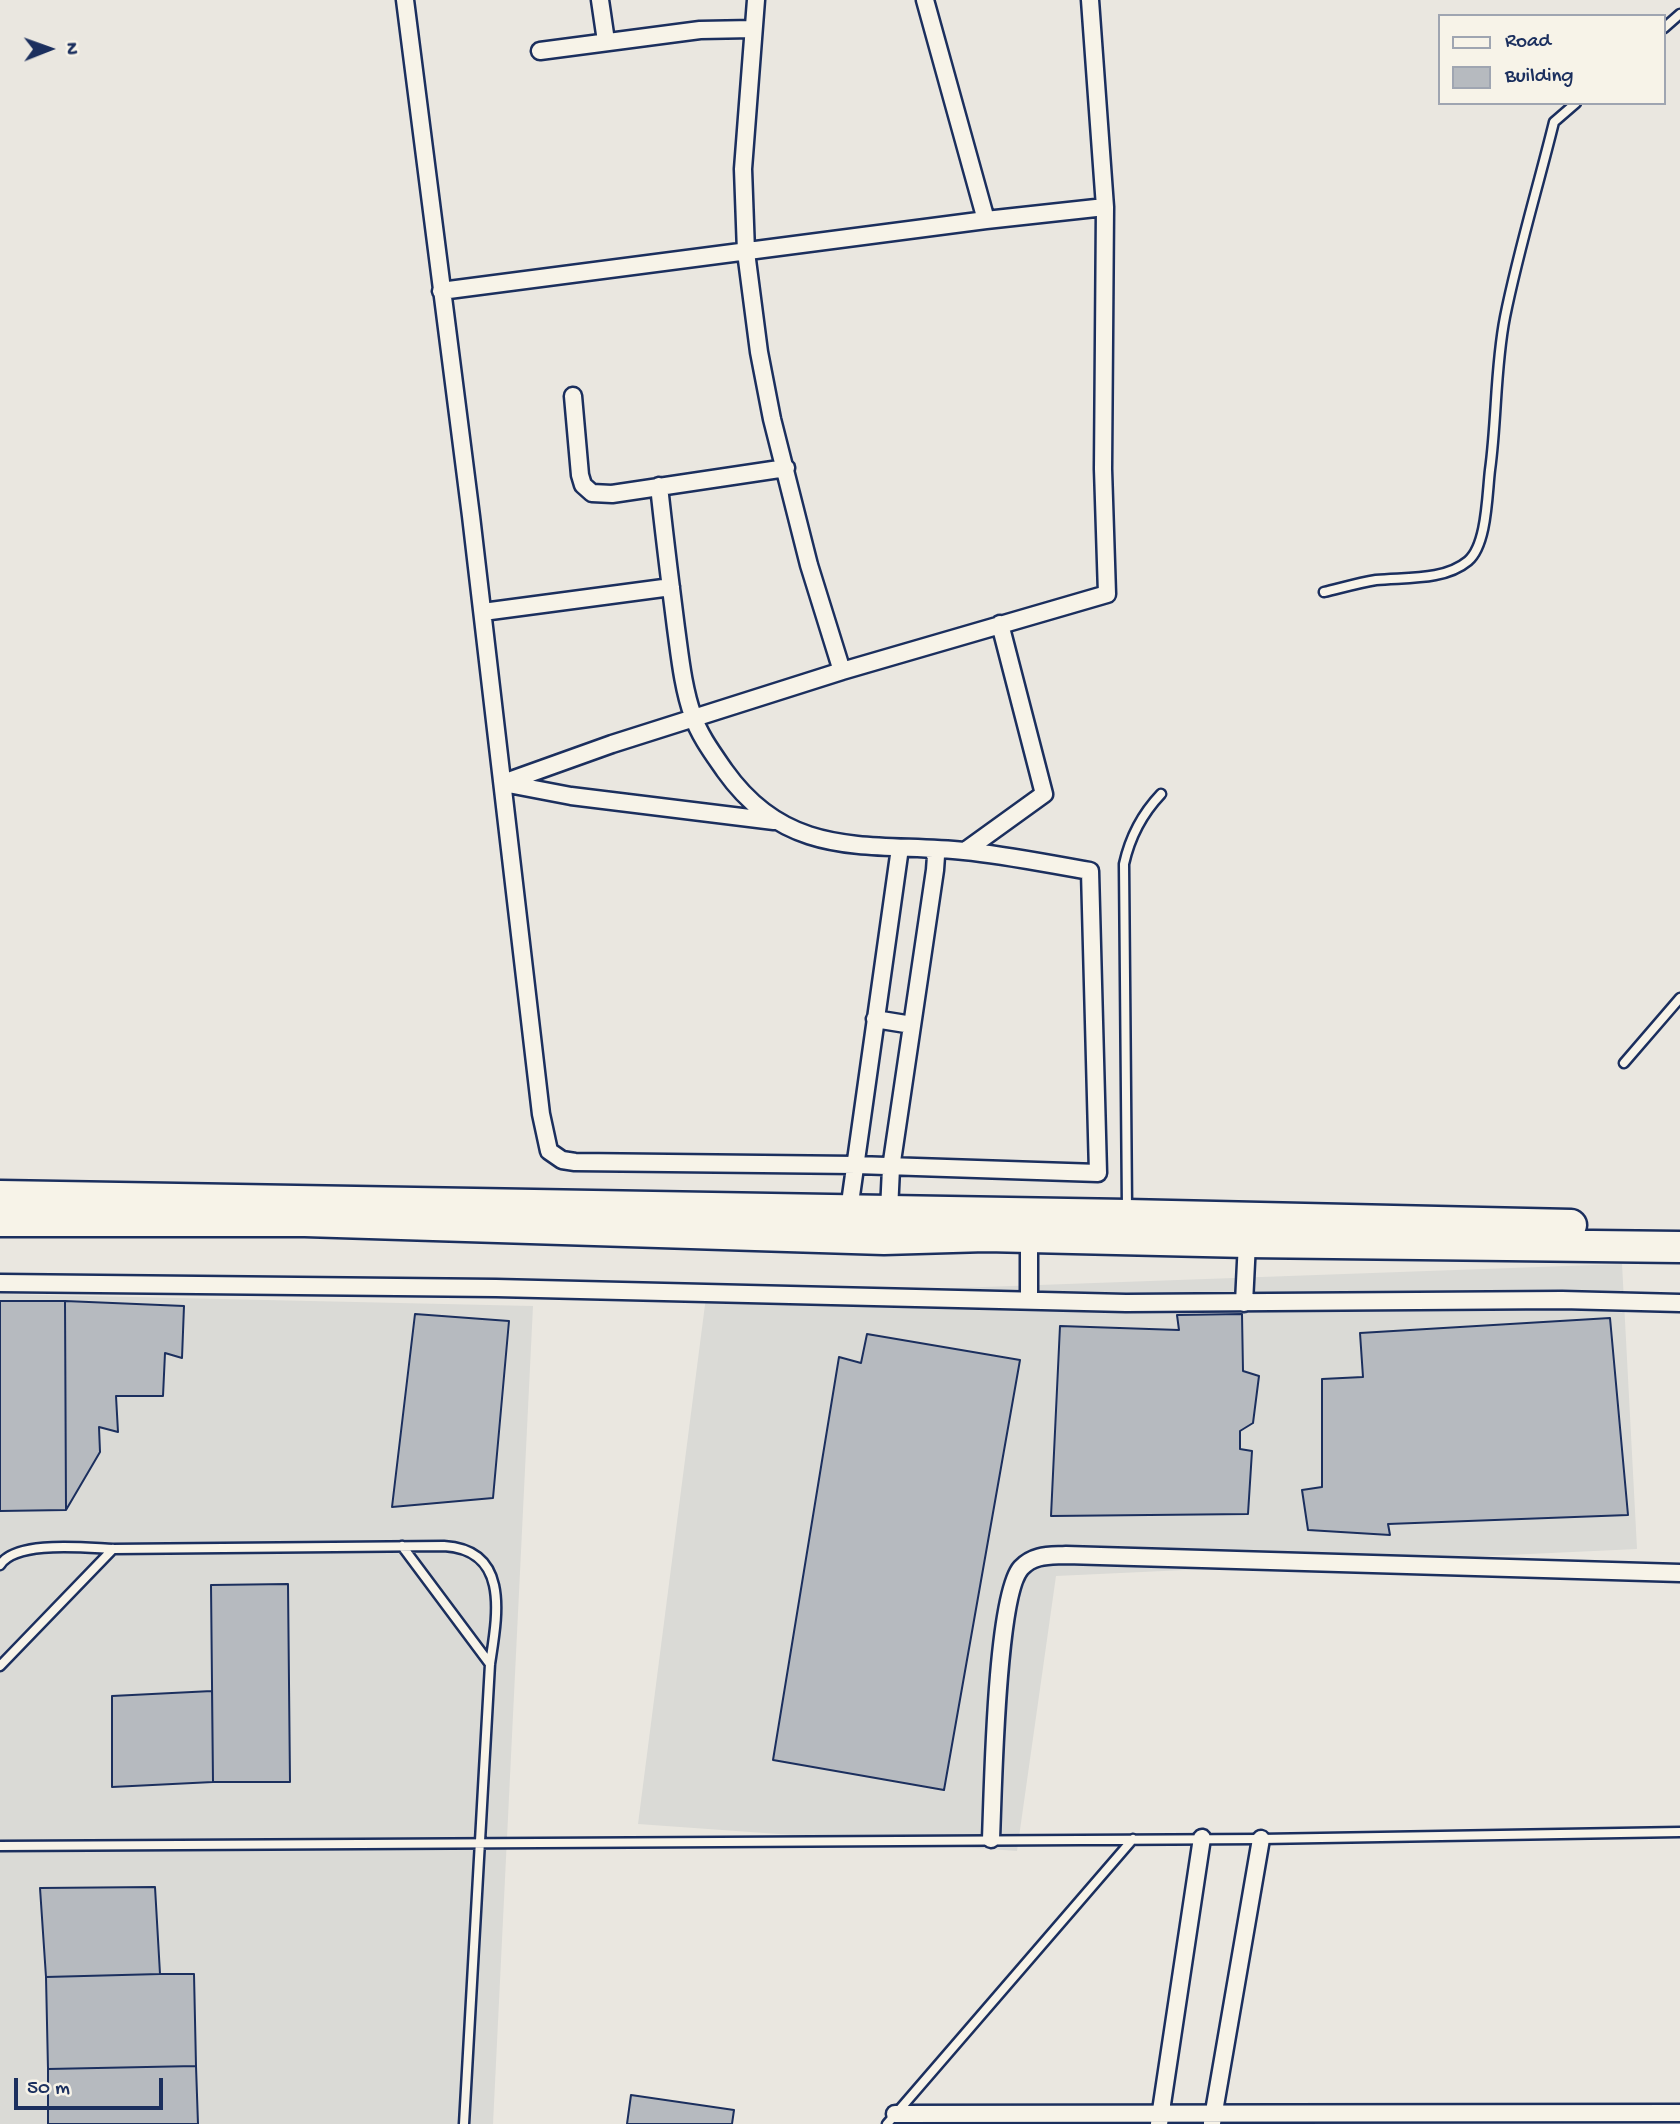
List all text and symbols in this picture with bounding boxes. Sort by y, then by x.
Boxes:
north arrow [14,14,84,84]
legend [1438,14,1666,105]
text: Road [1505,30,1551,55]
text: N [59,42,82,55]
text: Building [1505,65,1574,90]
scale bar [18,2064,166,2108]
text: 50 m [27,2077,70,2102]

